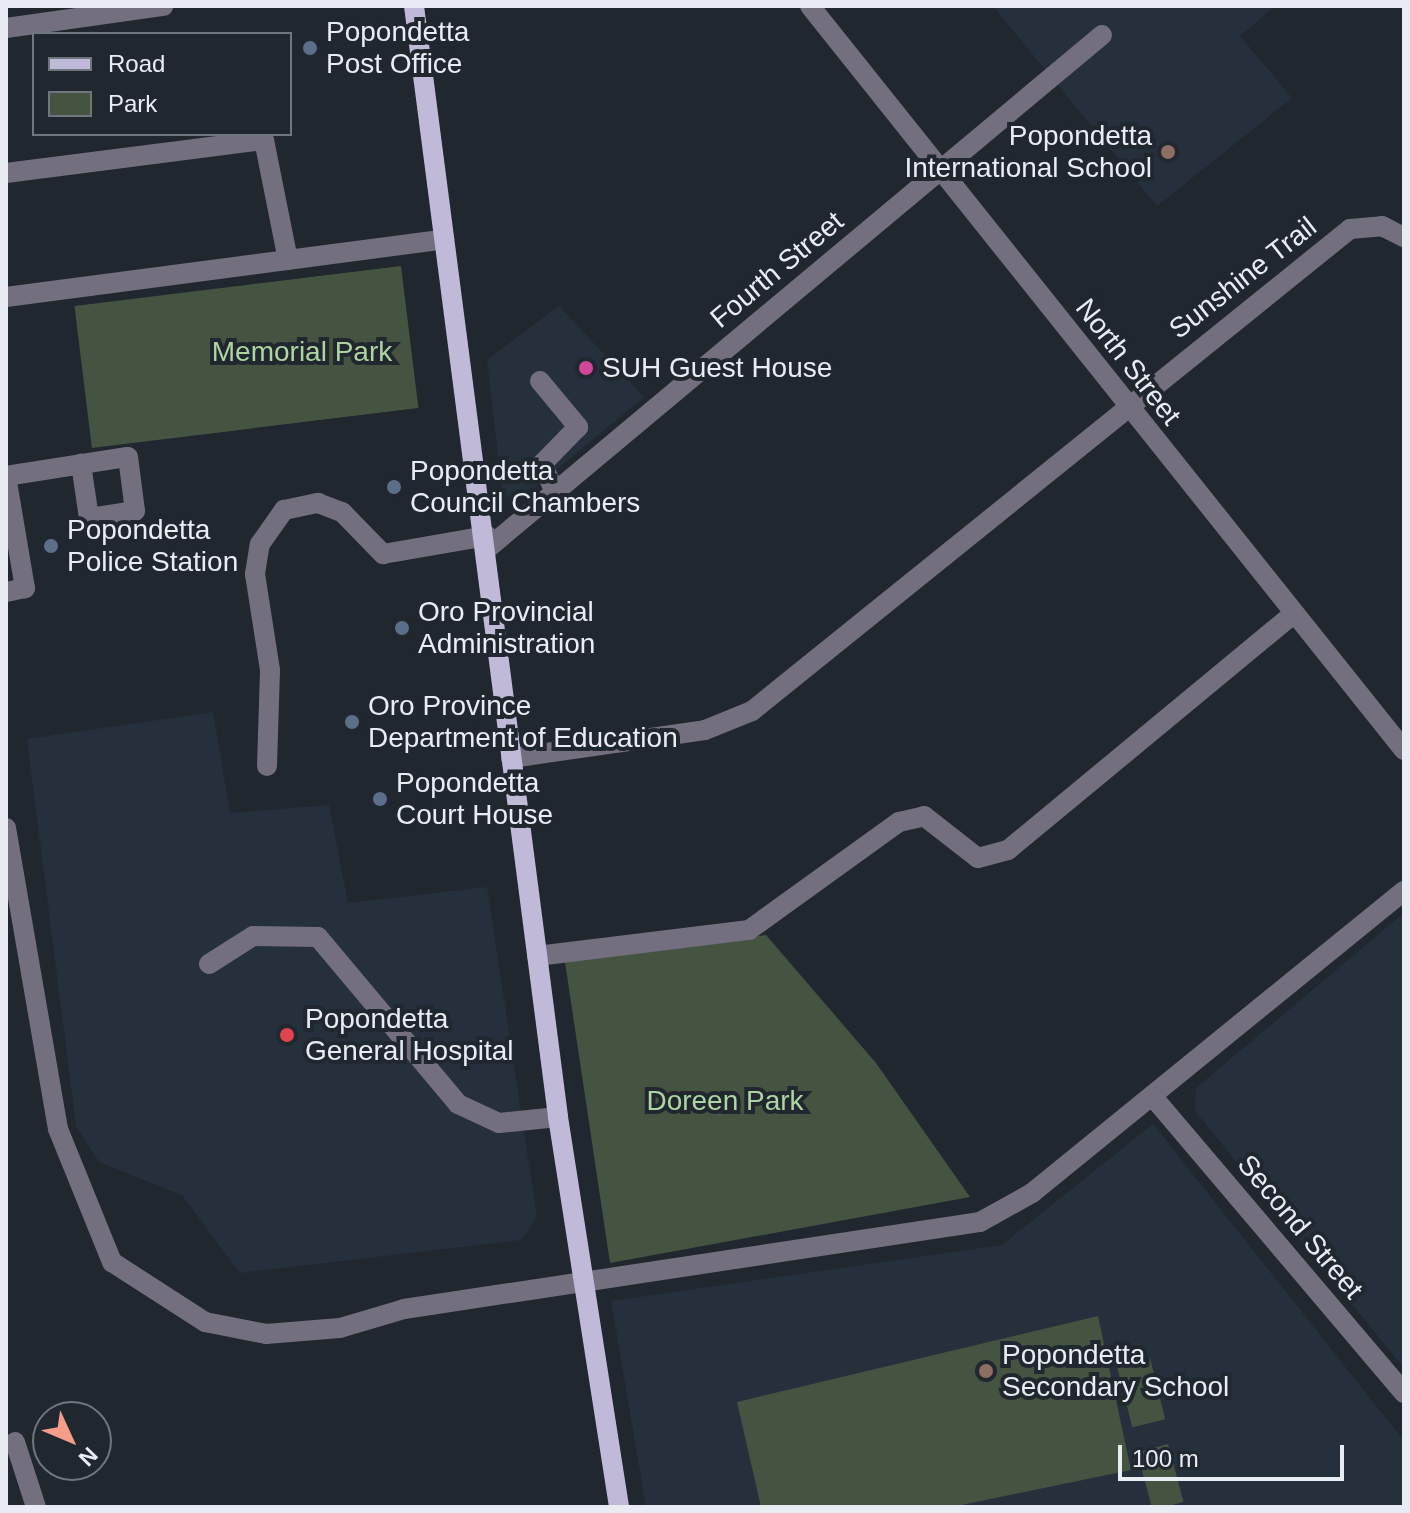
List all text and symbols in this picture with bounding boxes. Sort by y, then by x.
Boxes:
place label: Popondetta Post Office [326,15,469,81]
legend [32,32,292,136]
marker: Popondetta Post Office [301,39,319,57]
text: Road [108,50,165,77]
text: Park [108,90,157,117]
place label: Popondetta International School [904,119,1152,185]
marker: Popondetta International School [1159,143,1177,161]
street label: Fourth Street [704,205,850,335]
street label: Sunshine Trail [1163,210,1323,346]
street label: North Street [1068,292,1188,432]
park label: Memorial Park [212,335,392,369]
place label: SUH Guest House [602,351,832,385]
marker: SUH Guest House [577,359,595,377]
place label: Popondetta Council Chambers [410,454,640,520]
marker: Popondetta Council Chambers [385,478,403,496]
place label: Popondetta Police Station [67,513,238,579]
marker: Popondetta Police Station [42,537,60,555]
place label: Oro Provincial Administration [418,595,595,661]
marker: Oro Provincial Administration [393,619,411,637]
place label: Oro Province Department of Education [368,689,678,755]
marker: Oro Province Department of Education [343,713,361,731]
place label: Popondetta Court House [396,766,553,832]
marker: Popondetta Court House [371,790,389,808]
place label: Popondetta General Hospital [305,1002,514,1068]
marker: Popondetta General Hospital [276,1024,298,1046]
park label: Doreen Park [646,1084,804,1118]
street label: Second Street [1230,1148,1370,1306]
place label: Popondetta Secondary School [1002,1338,1229,1404]
marker: Popondetta Secondary School [977,1362,995,1380]
north arrow [32,1401,112,1481]
scale bar [1122,1429,1348,1479]
text: N [74,1442,103,1471]
text: 100 m [1132,1445,1199,1472]

